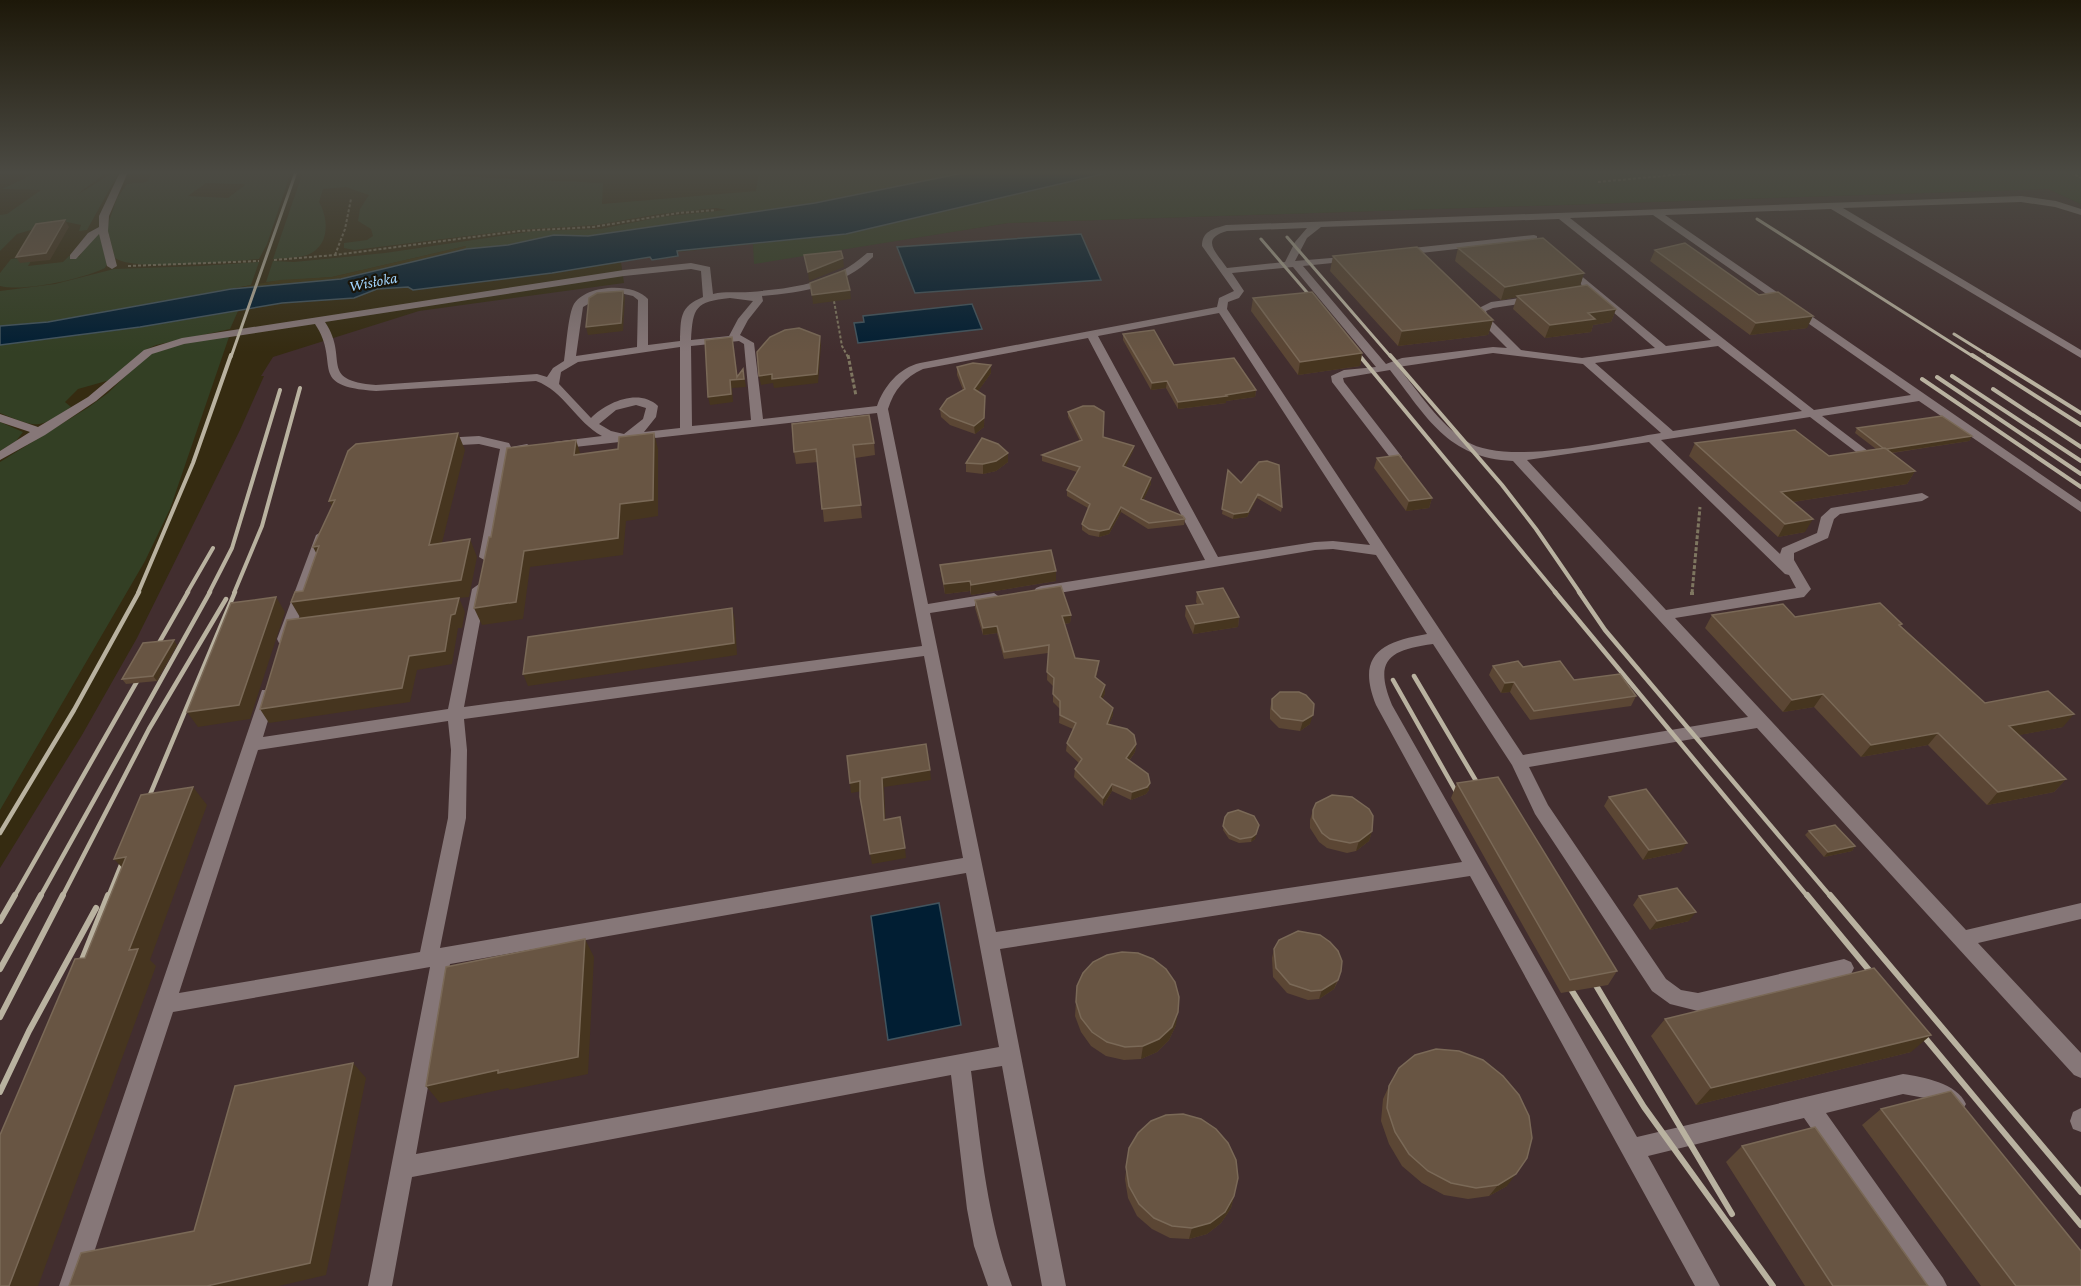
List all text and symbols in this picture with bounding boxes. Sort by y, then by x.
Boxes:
water label: Wisłoka [348,268,399,294]

